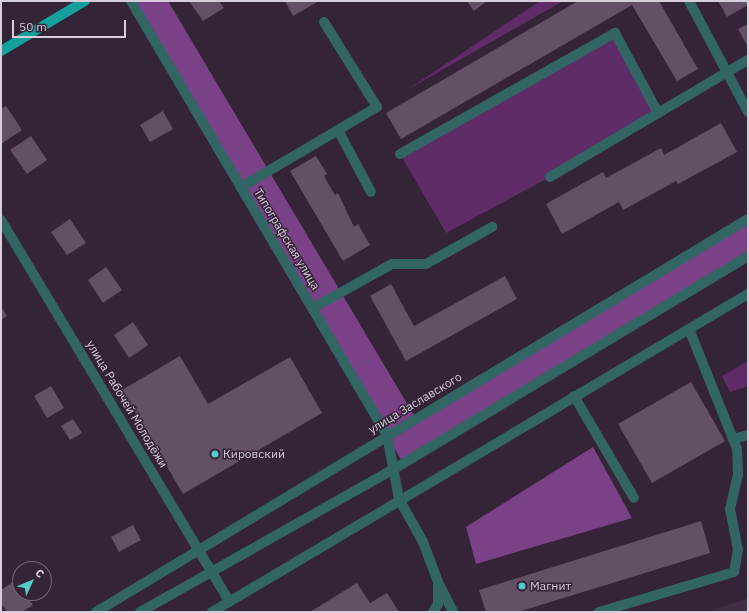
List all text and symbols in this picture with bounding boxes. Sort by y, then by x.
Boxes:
scale bar [14,12,128,38]
text: 50 m [19,19,47,34]
street label: Типографская улица [251,186,323,292]
street label: улица Рабочей Молодёжи [83,338,171,470]
street label: улица Заславского [366,369,464,437]
place label: Кировский [223,447,285,461]
marker: Кировский [210,449,220,459]
north arrow [12,561,52,601]
text: С [32,566,47,581]
place label: Магнит [530,579,571,593]
marker: Магнит [517,581,527,591]

